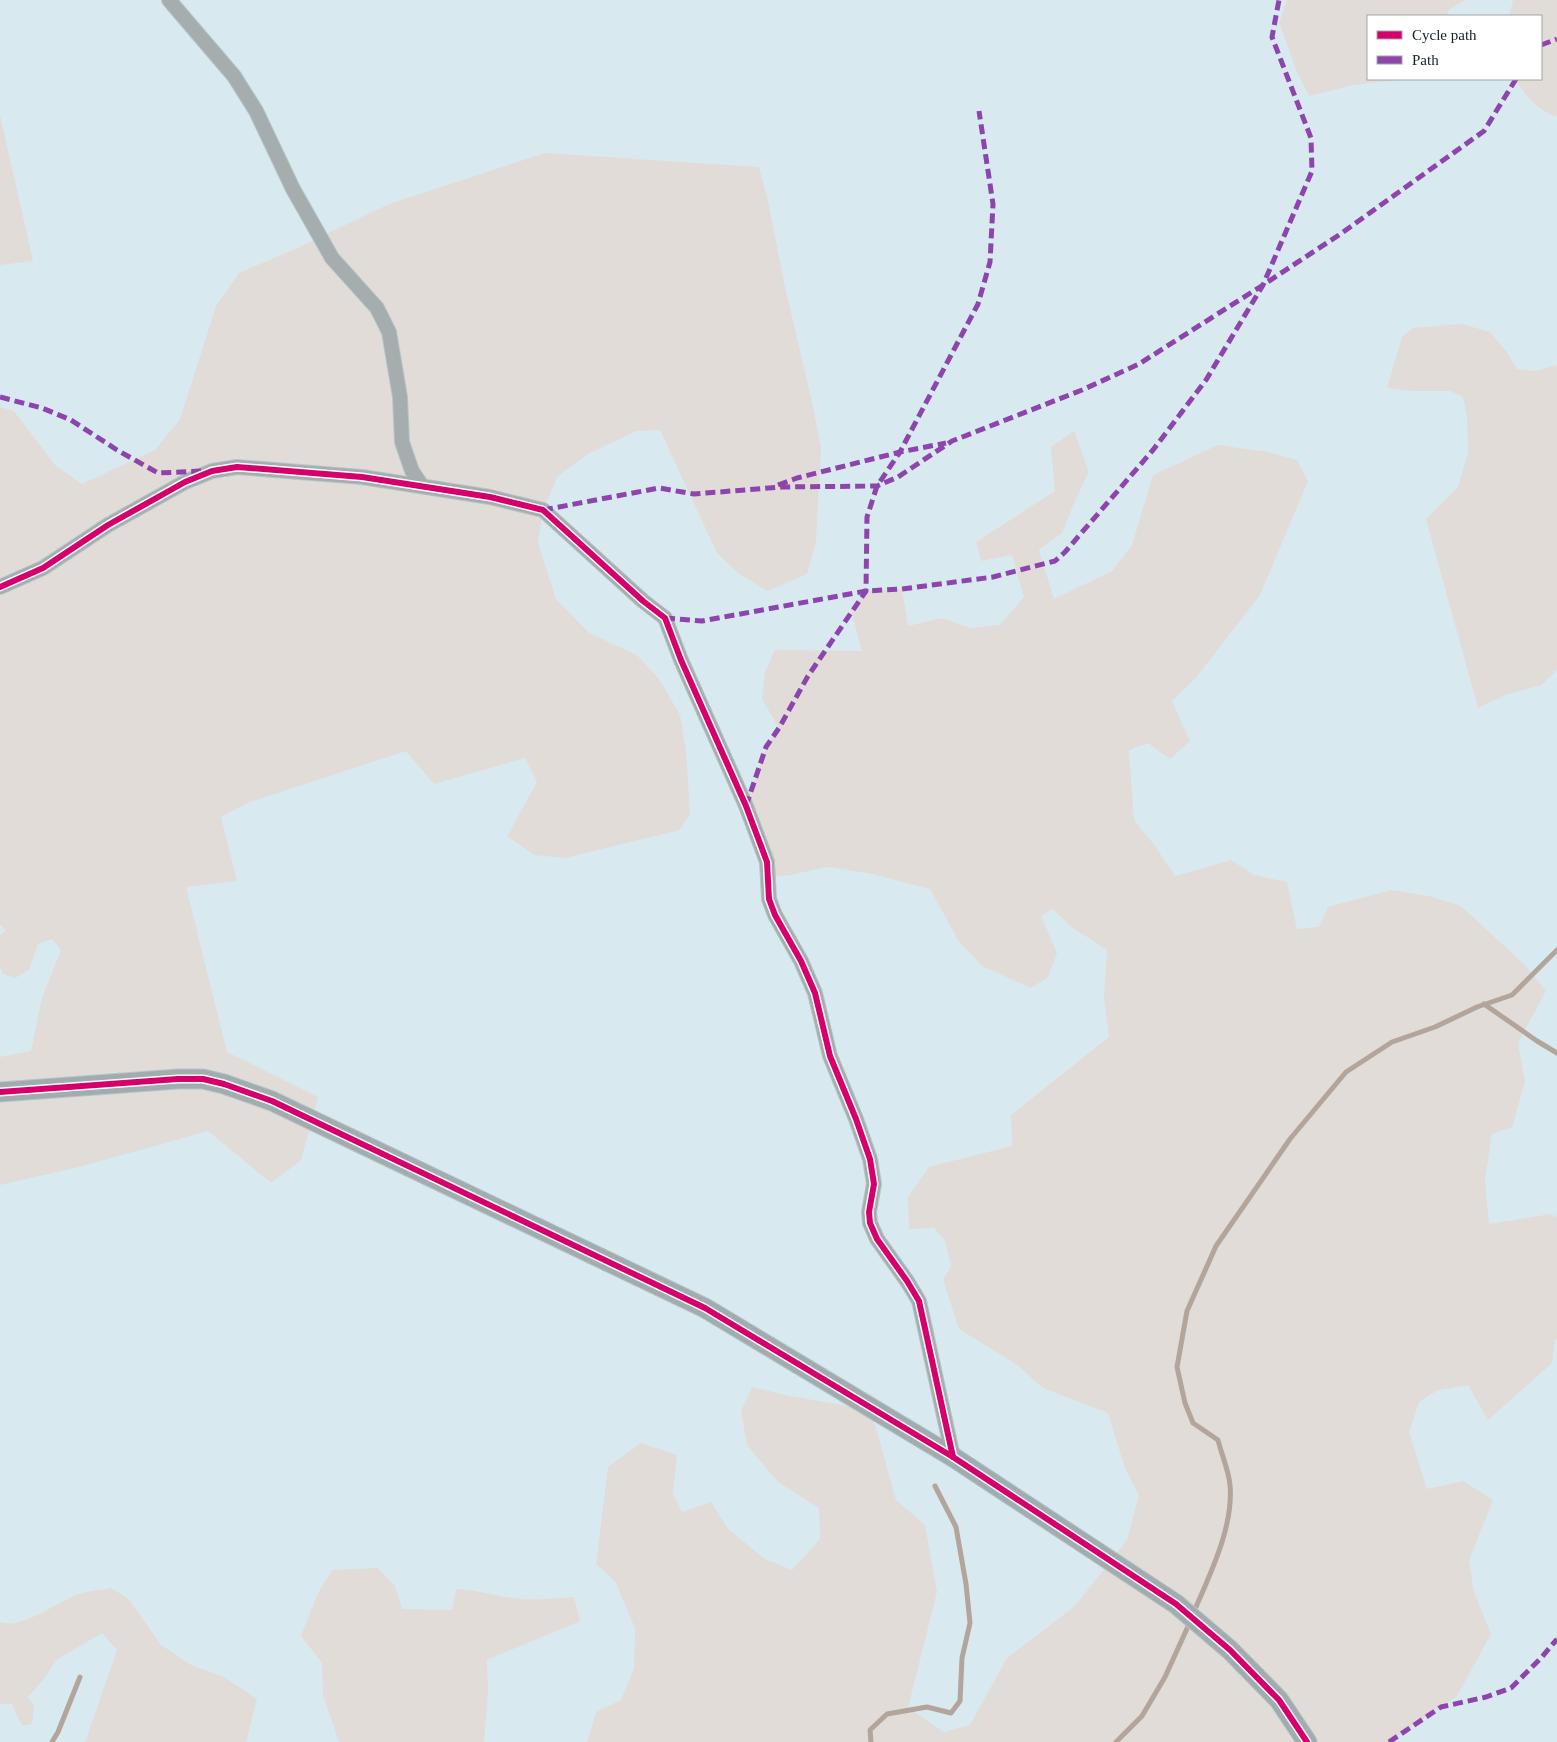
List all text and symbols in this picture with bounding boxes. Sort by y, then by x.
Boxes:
legend [1367,15,1542,80]
text: Cycle path [1412,27,1477,43]
text: Path [1412,52,1439,68]

